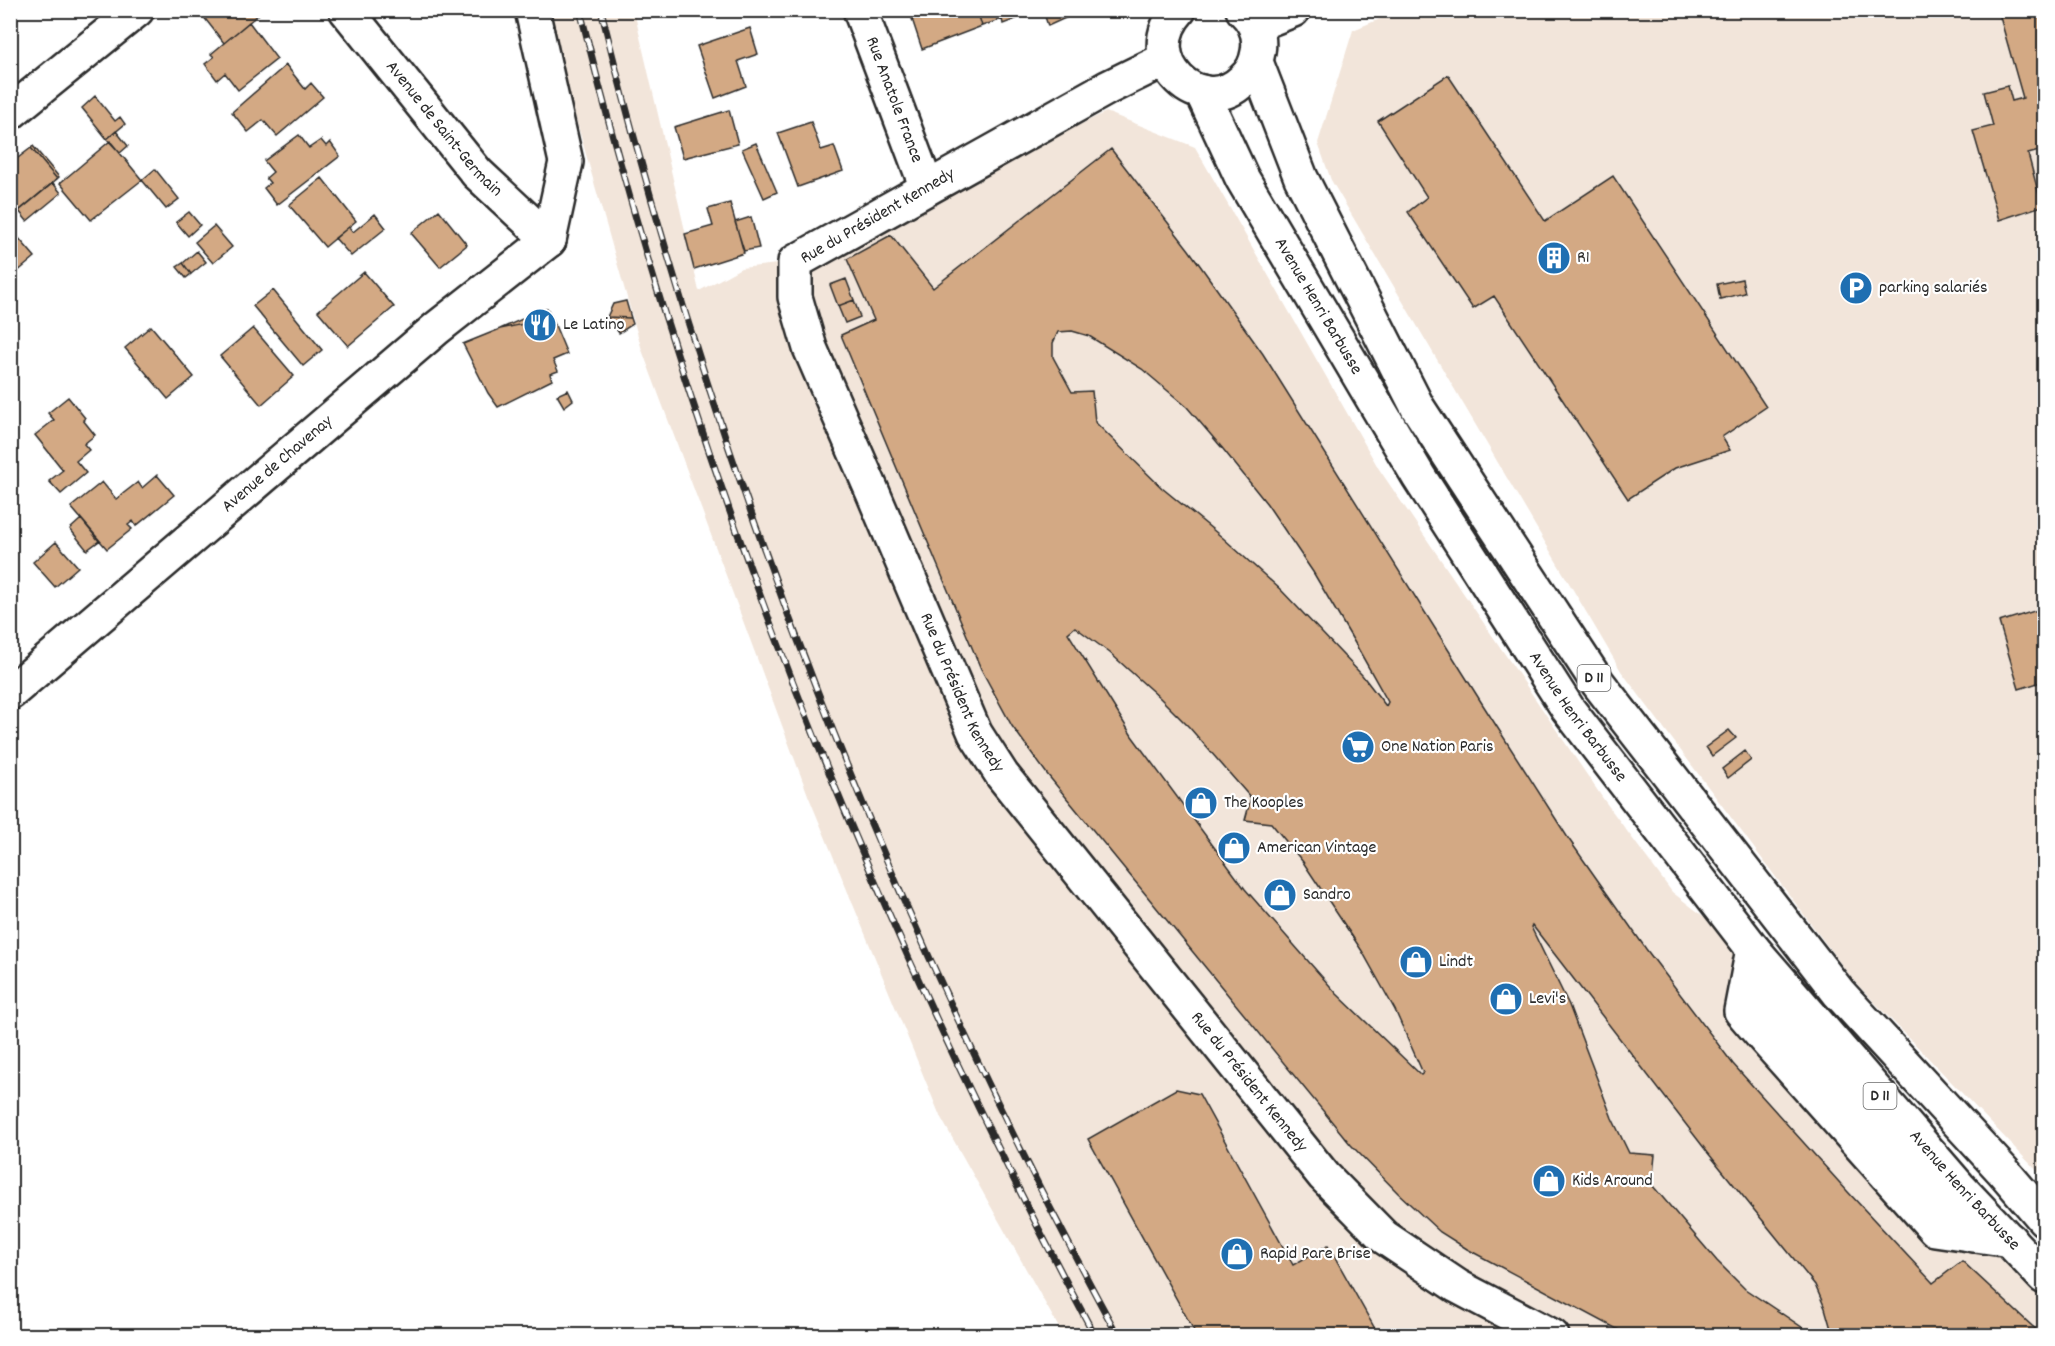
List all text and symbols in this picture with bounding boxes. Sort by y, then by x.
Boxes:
street label: Rue Anatole France [859,33,929,167]
street label: Avenue de Saint-Germain [379,56,508,203]
street label: Rue du Président Kennedy [796,162,960,271]
street label: Avenue Henri Barbusse [1268,233,1368,380]
building icon: R1 [1536,240,1572,276]
place label: R1 [1577,246,1590,271]
parking icon: parking salariés [1838,270,1874,306]
place label: parking salariés [1879,276,1987,301]
restaurant icon: Le Latino [522,307,558,343]
place label: Le Latino [563,313,624,338]
street label: Avenue de Chavenay [217,409,339,519]
street label: Rue du Président Kennedy [913,609,1010,778]
street label: Avenue Henri Barbusse [1522,647,1633,788]
road number: D 11 [1578,665,1610,691]
supermarket icon: One Nation Paris [1340,729,1376,765]
place label: One Nation Paris [1381,735,1494,760]
shop icon: The Kooples [1183,785,1219,821]
place label: The Kooples [1224,791,1304,816]
shop icon: American Vintage [1216,830,1252,866]
place label: American Vintage [1257,836,1376,861]
shop icon: Sandro [1262,877,1298,913]
place label: Sandro [1303,883,1351,908]
shop icon: Lindt [1398,944,1434,980]
place label: Lindt [1439,950,1473,975]
shop icon: Levi's [1488,981,1524,1017]
place label: Levi's [1529,987,1566,1012]
street label: Rue du Président Kennedy [1184,1006,1314,1159]
road number: D 11 [1864,1083,1896,1109]
street label: Avenue Henri Barbusse [1903,1125,2026,1257]
shop icon: Kids Around [1531,1163,1567,1199]
place label: Kids Around [1572,1169,1653,1194]
shop icon: Rapid Pare Brise [1219,1236,1255,1272]
place label: Rapid Pare Brise [1260,1242,1371,1267]

